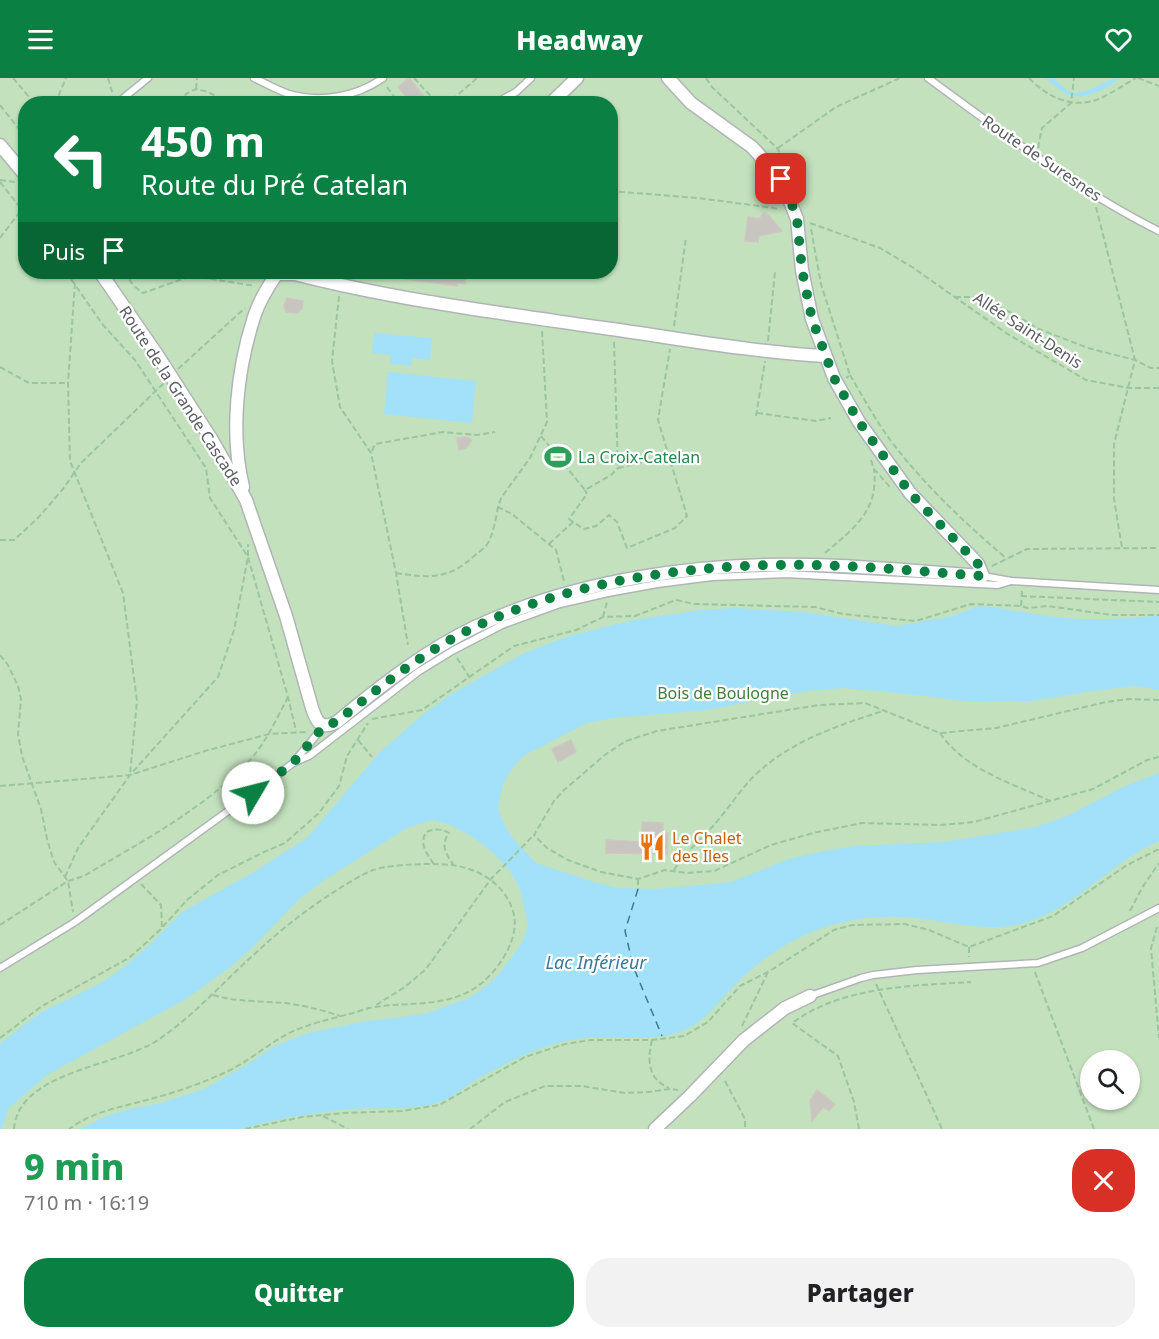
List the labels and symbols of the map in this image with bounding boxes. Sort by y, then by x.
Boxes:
street label: Route de Suresnes [978,110,1106,206]
pin [755,153,806,204]
street label: Allée Saint-Denis [969,287,1087,373]
street label: Route de la Grande Cascade [114,302,248,490]
sports icon: La Croix-Catelan [543,442,573,472]
place label: La Croix-Catelan [578,446,700,468]
park label: Bois de Boulogne [657,682,789,704]
position arrow [221,761,285,825]
place label: Le Chalet des Iles [672,827,742,867]
restaurant icon: Le Chalet des Iles [637,832,667,862]
water label: Lac Inférieur [546,950,647,974]

